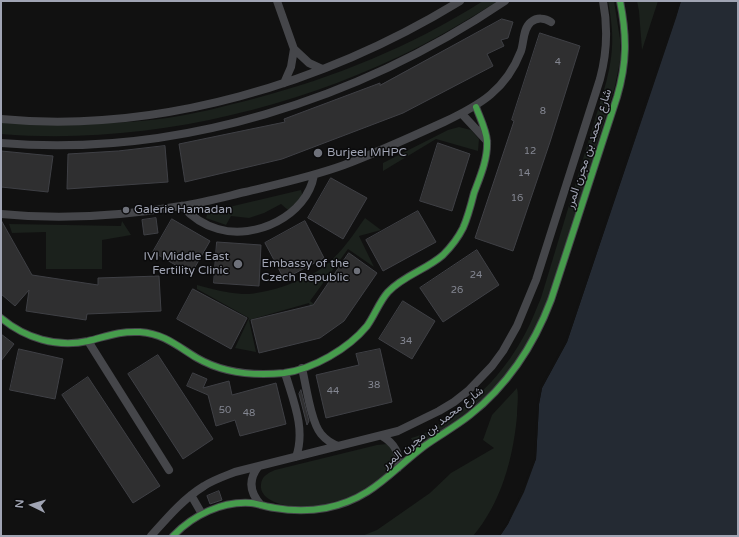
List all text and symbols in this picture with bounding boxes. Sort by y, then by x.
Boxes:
house number: 4 [555,56,561,68]
street label: شارع محمد بن مجرن المرر [563,87,615,211]
house number: 8 [540,105,546,117]
house number: 12 [524,145,536,157]
place label: Burjeel MHPC [327,146,407,160]
marker: Burjeel MHPC [312,147,324,159]
house number: 14 [518,167,530,179]
house number: 16 [511,192,523,204]
place label: Galerie Hamadan [134,203,232,217]
marker: Galerie Hamadan [121,205,131,215]
place label: IVI Middle East Fertility Clinic [144,250,229,278]
place label: Embassy of the Czech Republic [261,257,349,285]
marker: IVI Middle East Fertility Clinic [232,258,244,270]
marker: Embassy of the Czech Republic [352,266,362,276]
house number: 24 [470,269,482,281]
house number: 26 [451,284,463,296]
house number: 34 [400,335,412,347]
house number: 38 [368,379,380,391]
street label: شارع محمد بن مجرن المرر [379,384,487,472]
house number: 44 [327,385,339,397]
house number: 50 [219,404,231,416]
house number: 48 [243,407,255,419]
north arrow [12,485,52,525]
text: N [13,499,26,509]

